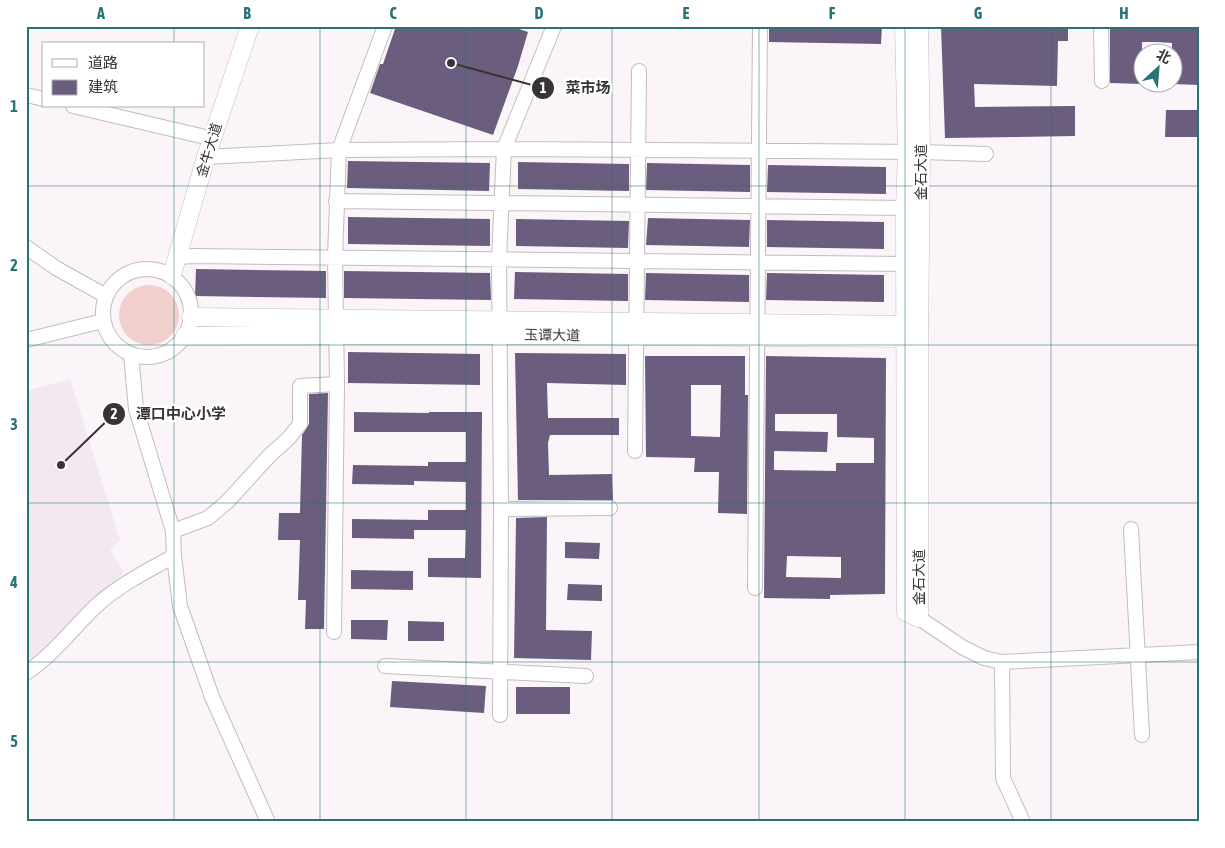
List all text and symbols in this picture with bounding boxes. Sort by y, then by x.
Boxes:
text: A [96,4,105,22]
text: B [243,4,251,22]
text: C [389,4,397,22]
text: D [535,4,544,22]
text: E [683,4,690,22]
text: F [829,4,836,22]
text: G [974,4,983,22]
text: H [1119,4,1129,22]
legend [42,42,205,108]
north arrow [1132,42,1182,92]
text: 北 [1154,46,1173,67]
text: 道路 [88,54,118,71]
callout: 菜市场 [530,73,620,103]
text: 建筑 [88,78,118,95]
text: 1 [539,79,547,96]
text: 菜市场 [565,79,611,96]
text: 1 [10,97,18,115]
street label: 金牛大道 [193,121,225,179]
street label: 金石大道 [913,144,929,200]
text: 2 [10,256,18,274]
street label: 玉谭大道 [524,327,580,343]
callout: 潭口中心小学 [101,399,236,429]
text: 2 [110,405,118,422]
text: 潭口中心小学 [136,405,226,422]
text: 3 [10,415,18,433]
street label: 金石大道 [911,549,927,605]
text: 4 [9,573,18,591]
text: 5 [10,732,18,750]

